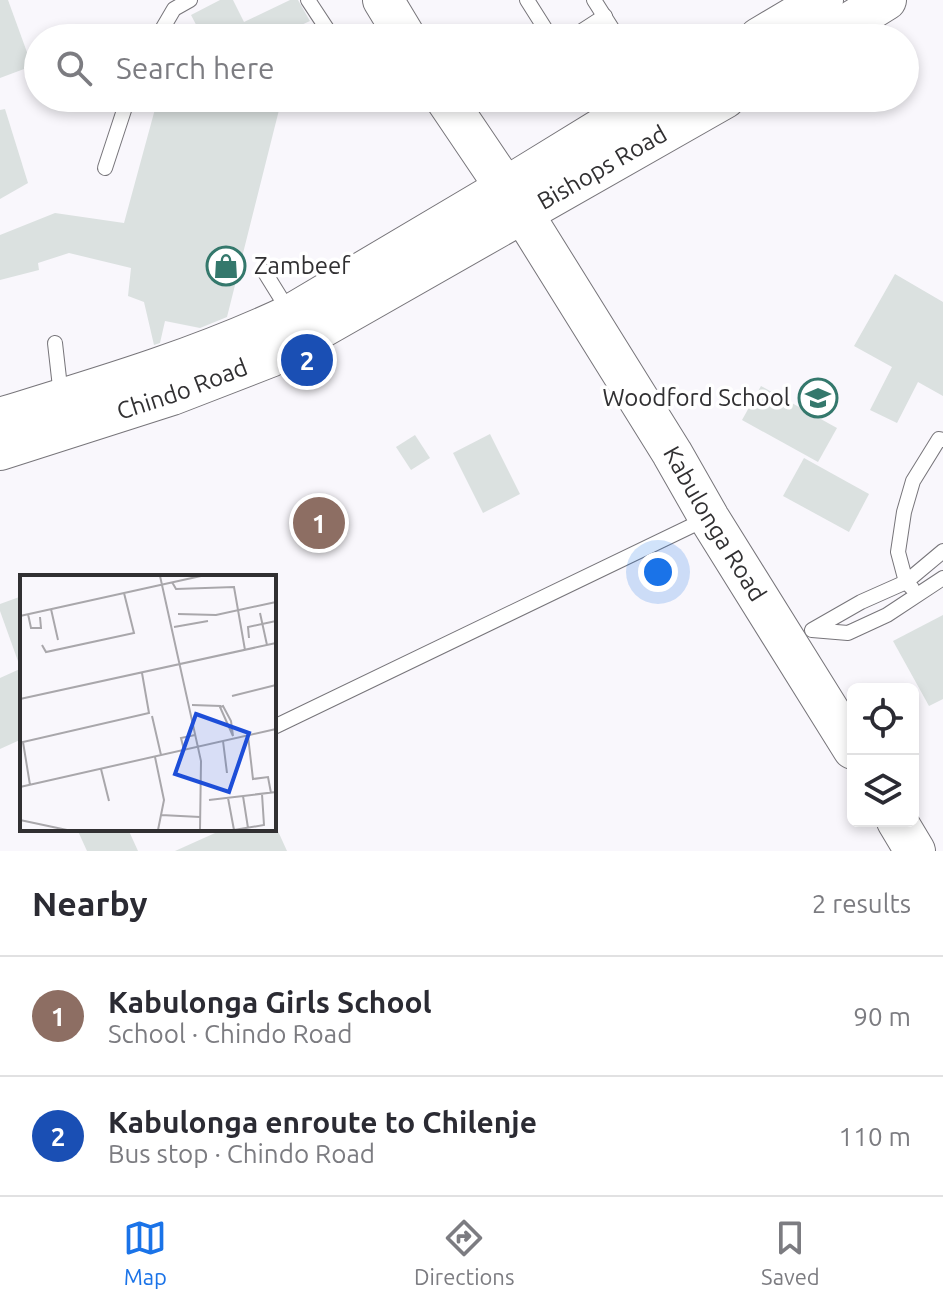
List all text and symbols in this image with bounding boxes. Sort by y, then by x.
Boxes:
search box [24,24,919,112]
icon: search [52,46,96,90]
text: Search here [116,51,275,85]
street label: Bishops Road [532,120,672,215]
shop icon: Zambeef [205,245,247,287]
place label: Zambeef [254,252,351,279]
pin: 2 [281,330,333,390]
street label: Chindo Road [113,353,251,425]
school or university icon: Woodford School [797,377,839,419]
place label: Woodford School [602,384,790,411]
street label: Kabulonga Road [658,441,771,606]
pin: 1 [293,493,345,553]
your location [638,552,678,592]
inset map [20,575,276,831]
map controls [847,683,919,827]
button: locate [847,683,919,755]
button: layers [847,755,919,827]
text: Nearby [32,884,147,922]
text: 2 results [812,889,911,918]
text: Kabulonga Girls School [108,985,432,1019]
text: 1 [51,1002,65,1031]
text: 90 m [853,1002,911,1031]
text: School · Chindo Road [108,1019,352,1048]
text: Kabulonga enroute to Chilenje [108,1105,537,1139]
text: 2 [51,1122,65,1151]
text: 110 m [839,1122,911,1151]
text: Bus stop · Chindo Road [108,1139,375,1168]
tab: Map [123,1216,167,1289]
tab: Directions [414,1216,514,1289]
tab: Saved [761,1216,820,1289]

